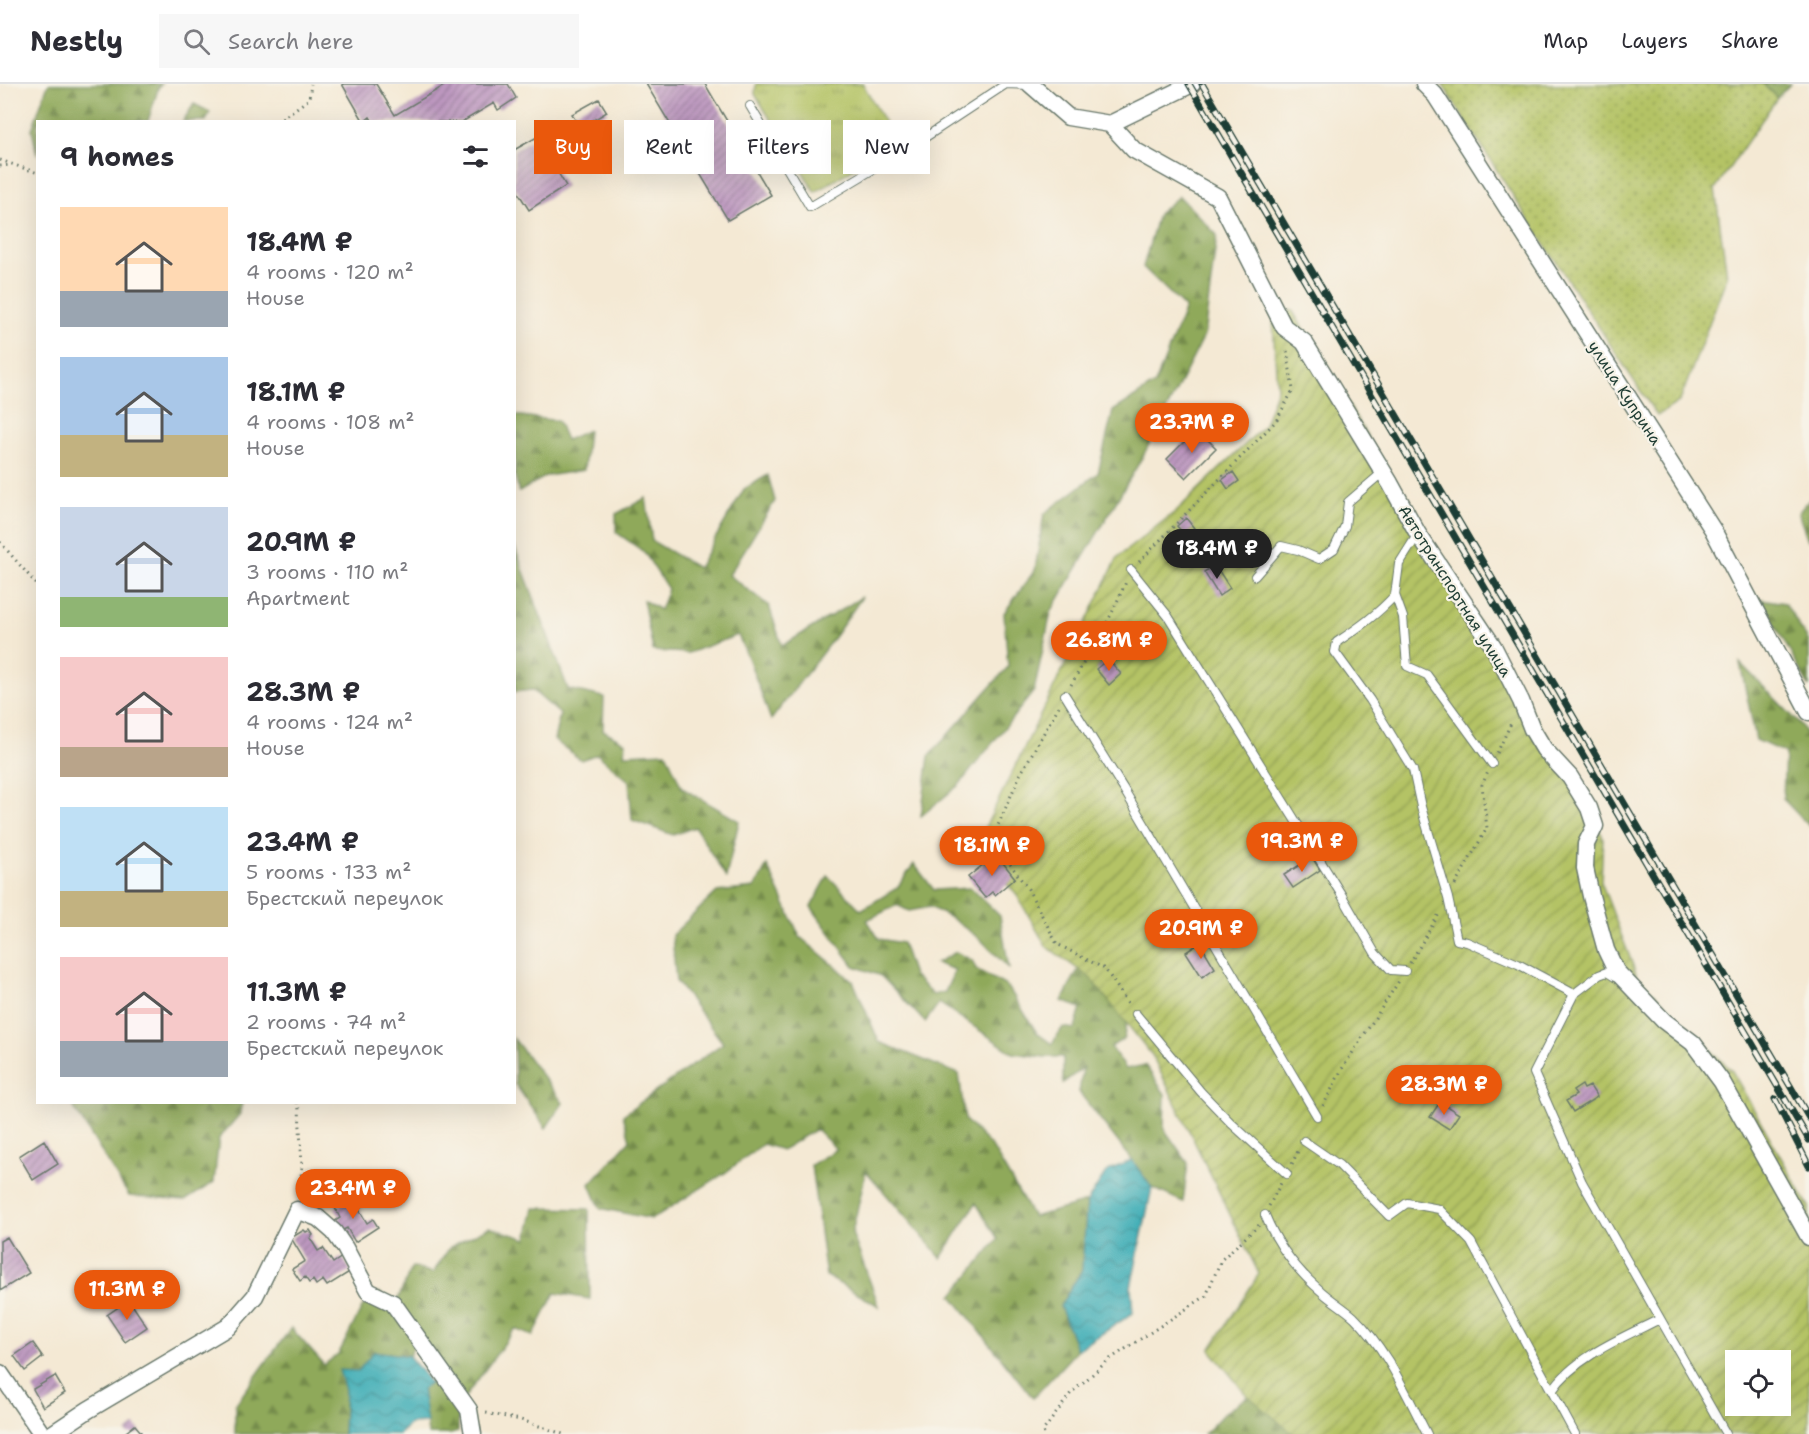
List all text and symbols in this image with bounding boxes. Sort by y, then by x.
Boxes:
search box [159,14,579,68]
text: Nestly [30,22,123,60]
icon: search [180,25,213,58]
text: Search here [228,27,354,56]
text: Map [1543,27,1588,55]
text: Layers [1621,27,1688,55]
text: Share [1721,27,1779,55]
chip: Buy [534,120,612,174]
chip: Rent [624,120,714,174]
chip: Filters [726,120,831,174]
chip: New [843,120,930,174]
text: 9 homes [60,139,174,174]
icon: filters [459,140,492,173]
text: 18.4M ₽ [246,224,353,259]
icon: home [108,231,180,303]
text: 4 rooms · 120 m² [246,259,414,285]
text: House [246,285,305,311]
street label: улица Куприна [1583,337,1667,449]
text: 18.1M ₽ [246,374,346,409]
icon: home [108,381,180,453]
pin: 23.7M ₽ [1137,403,1247,454]
text: 4 rooms · 108 m² [246,409,415,435]
text: 23.7M ₽ [1149,409,1235,435]
text: House [246,435,305,461]
street label: Автотранспортная улица [1393,501,1517,681]
text: 20.9M ₽ [246,524,357,559]
pin: 18.4M ₽ [1162,529,1272,580]
icon: home [108,531,180,603]
text: 18.4M ₽ [1176,535,1258,561]
text: 3 rooms · 110 m² [246,559,409,585]
text: Apartment [246,585,350,611]
pin: 26.8M ₽ [1054,621,1164,672]
text: 26.8M ₽ [1065,627,1153,653]
text: 28.3M ₽ [246,674,361,709]
icon: home [108,681,180,753]
text: 4 rooms · 124 m² [246,709,413,735]
text: House [246,735,305,761]
pin: 19.3M ₽ [1247,822,1357,873]
text: 23.4M ₽ [246,824,359,859]
pin: 18.1M ₽ [937,826,1047,877]
text: 19.3M ₽ [1260,828,1344,854]
icon: home [108,831,180,903]
text: 18.1M ₽ [954,832,1030,858]
text: 5 rooms · 133 m² [246,859,411,885]
text: Брестский переулок [246,885,444,911]
pin: 20.9M ₽ [1146,909,1256,960]
text: 20.9M ₽ [1159,915,1244,941]
text: 11.3M ₽ [246,974,347,1009]
icon: home [108,981,180,1053]
text: 2 rooms · 74 m² [246,1009,406,1035]
text: Брестский переулок [246,1035,444,1061]
pin: 28.3M ₽ [1389,1065,1499,1116]
text: 28.3M ₽ [1400,1071,1488,1097]
pin: 23.4M ₽ [298,1169,408,1220]
text: 23.4M ₽ [309,1175,397,1201]
pin: 11.3M ₽ [72,1270,182,1321]
text: 11.3M ₽ [88,1276,166,1302]
map controls [1725,1350,1791,1416]
button: locate [1725,1350,1791,1416]

